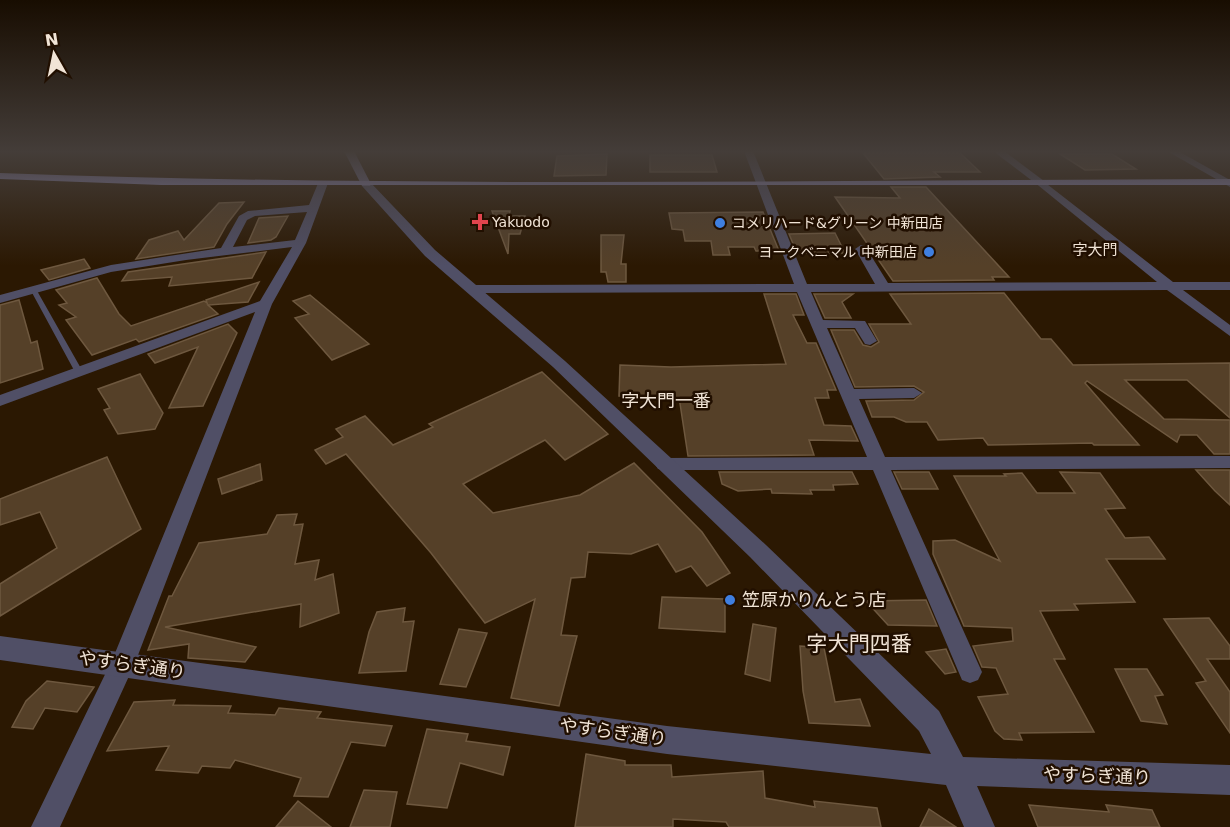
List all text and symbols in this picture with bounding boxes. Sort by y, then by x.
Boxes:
north arrow [24,24,84,84]
text: N [44,29,60,50]
place label: Yakuodo [491,214,550,230]
marker: Yakuodo [473,215,487,229]
place label: コメリハード&グリーン 中新田店 [732,215,943,231]
marker: コメリハード&グリーン 中新田店 [713,216,727,230]
district label: 字大門 [1072,241,1118,259]
place label: ヨークベニマル 中新田店 [759,244,917,260]
marker: ヨークベニマル 中新田店 [922,245,936,259]
district label: 字大門一番 [621,390,711,411]
place label: 笠原かりんとう店 [742,589,886,610]
marker: 笠原かりんとう店 [723,593,737,607]
district label: 字大門四番 [807,632,912,656]
street label: やすらぎ通り [77,647,187,682]
street label: やすらぎ通り [558,714,668,749]
street label: やすらぎ通り [1043,763,1151,788]

